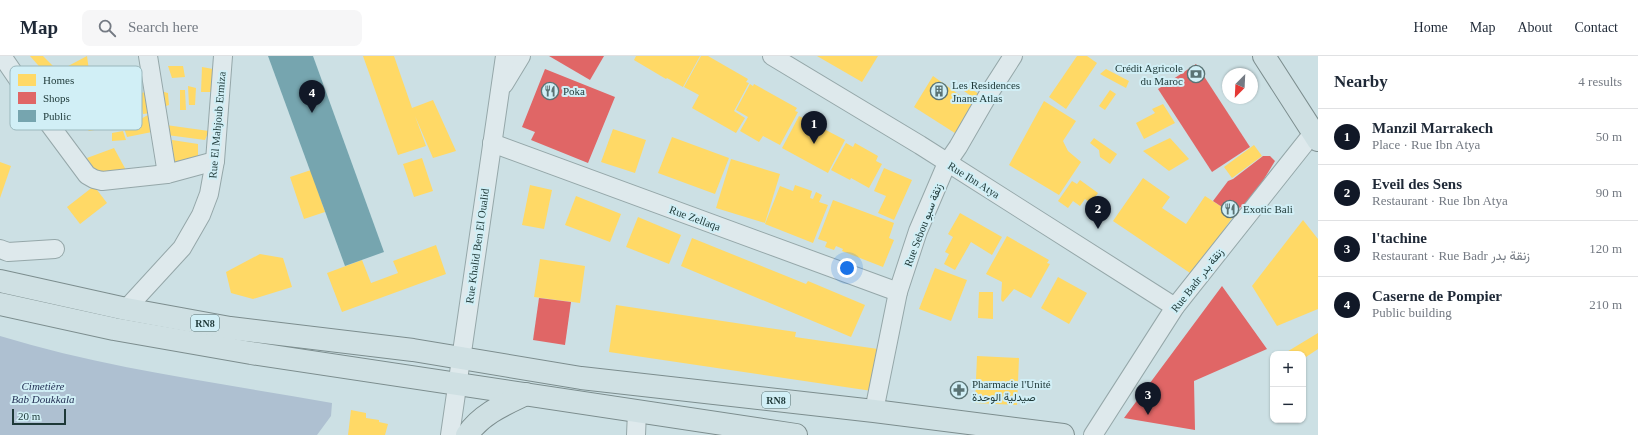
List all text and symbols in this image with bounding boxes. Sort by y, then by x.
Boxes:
search box [82,10,362,46]
text: Map [20,17,58,38]
icon: search [96,17,118,39]
text: Search here [128,19,198,35]
text: Home [1414,20,1448,35]
text: Map [1470,20,1495,35]
text: About [1517,20,1552,35]
text: Contact [1574,20,1618,35]
place label: Crédit Agricole du Maroc [1115,62,1183,87]
bank icon: Crédit Agricole du Maroc [1186,64,1206,84]
legend [10,66,142,130]
north arrow [1222,68,1258,104]
street label: Rue El Mahjoub Ermiza [206,71,228,179]
text: Nearby [1334,72,1388,91]
text: Homes [43,74,74,86]
text: 4 results [1578,74,1622,89]
place label: Les Residences Jnane Atlas [952,79,1020,104]
pin: 4 [299,80,325,113]
restaurant icon: Poka [540,81,560,101]
building icon: Les Residences Jnane Atlas [929,81,949,101]
place label: Poka [563,85,585,97]
text: Shops [43,92,70,104]
text: Public [43,110,71,122]
pin: 1 [801,111,827,144]
text: Manzil Marrakech [1372,120,1493,136]
text: 1 [1344,129,1350,144]
text: 50 m [1596,129,1622,144]
text: Place · Rue Ibn Atya [1372,137,1480,152]
street label: Rue Ibn Atya [946,159,1002,201]
text: Eveil des Sens [1372,176,1462,192]
street label: Rue Sebou زنقة سبو [902,181,945,269]
text: 2 [1344,185,1350,200]
text: 90 m [1596,185,1622,200]
street label: Rue Khalid Ben El Oualid [463,187,491,304]
text: Restaurant · Rue Ibn Atya [1372,193,1508,208]
pin: 2 [1085,196,1111,229]
restaurant icon: Exotic Bali [1220,199,1240,219]
street label: Rue Zellaqa [668,203,722,233]
place label: Exotic Bali [1243,203,1293,215]
text: l'tachine [1372,230,1427,246]
text: 3 [1344,241,1350,256]
text: 120 m [1589,241,1622,256]
street label: Rue Badr زنقة بدر [1168,246,1227,315]
text: Restaurant · Rue Badr زنقة بدر [1372,248,1530,263]
your location [837,258,857,278]
text: Caserne de Pompier [1372,288,1502,304]
text: 4 [1344,297,1350,312]
text: 210 m [1589,297,1622,312]
text: Public building [1372,305,1452,320]
road number: RN8 [191,315,219,331]
map controls [1270,351,1306,423]
button: + [1270,351,1306,387]
place label: Pharmacie l'Unité صيدلية الوحدة [972,378,1051,404]
park label: Cimetière Bab Doukkala [11,380,75,405]
pharmacy icon: Pharmacie l'Unité صيدلية الوحدة [949,380,969,400]
pin: 3 [1135,382,1161,415]
button: − [1270,387,1306,423]
road number: RN8 [762,392,790,408]
scale bar [12,407,66,426]
text: 20 m [18,410,40,422]

